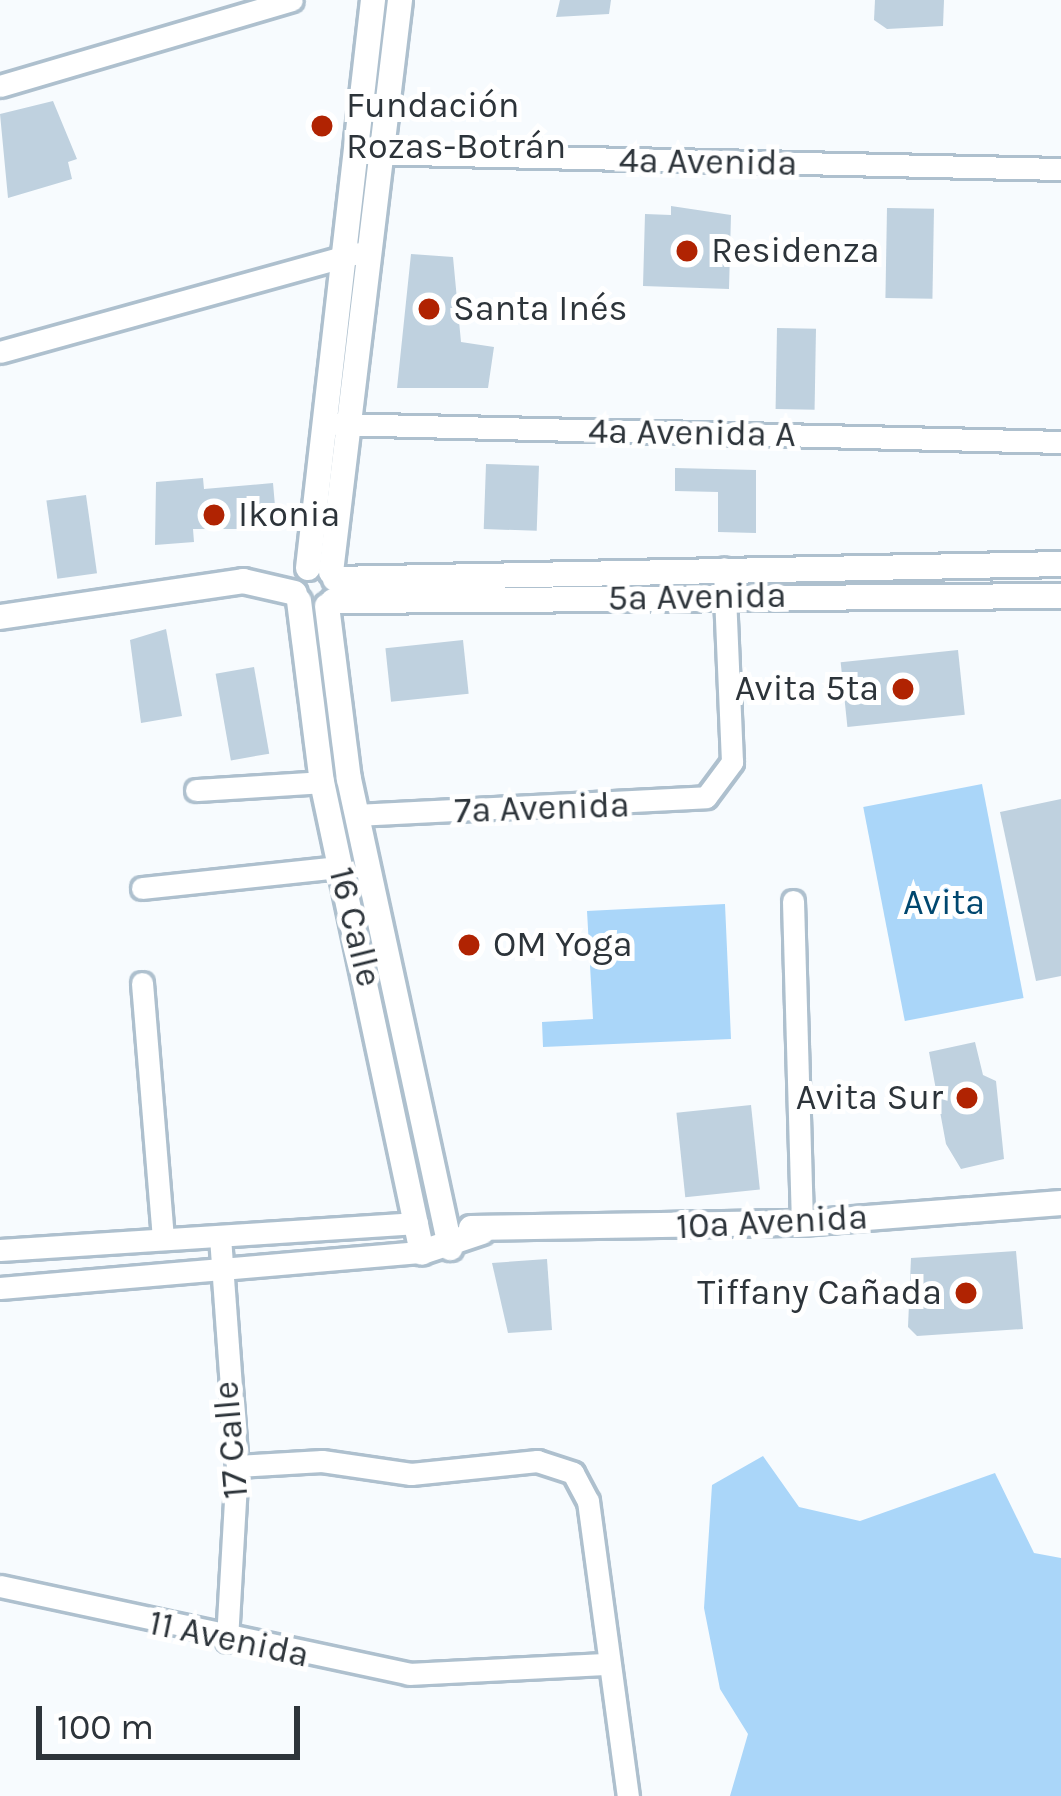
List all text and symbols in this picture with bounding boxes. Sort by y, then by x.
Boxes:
place label: Fundación Rozas-Botrán [346,83,566,168]
marker: Fundación Rozas-Botrán [309,113,335,139]
street label: 4a Avenida [618,139,798,185]
place label: Residenza [711,229,880,273]
marker: Residenza [674,238,700,264]
place label: Santa Inés [453,287,627,331]
marker: Santa Inés [416,296,442,322]
street label: 4a Avenida A [588,410,796,456]
place label: Ikonia [238,493,340,537]
marker: Ikonia [201,502,227,528]
street label: 5a Avenida [607,574,787,620]
place label: Avita 5ta [735,667,879,711]
marker: Avita 5ta [890,676,916,702]
street label: 7a Avenida [454,783,630,833]
street label: 16 Calle [319,863,391,991]
park label: Avita [903,881,985,925]
place label: OM Yoga [493,923,632,967]
marker: OM Yoga [456,932,482,958]
place label: Avita Sur [796,1076,943,1120]
marker: Avita Sur [954,1085,980,1111]
street label: 10a Avenida [675,1195,869,1249]
place label: Tiffany Cañada [697,1271,942,1315]
marker: Tiffany Cañada [953,1280,979,1306]
street label: 17 Calle [204,1379,258,1501]
street label: 11 Avenida [145,1601,313,1677]
scale bar [42,1682,306,1756]
text: 100 m [57,1706,154,1748]

